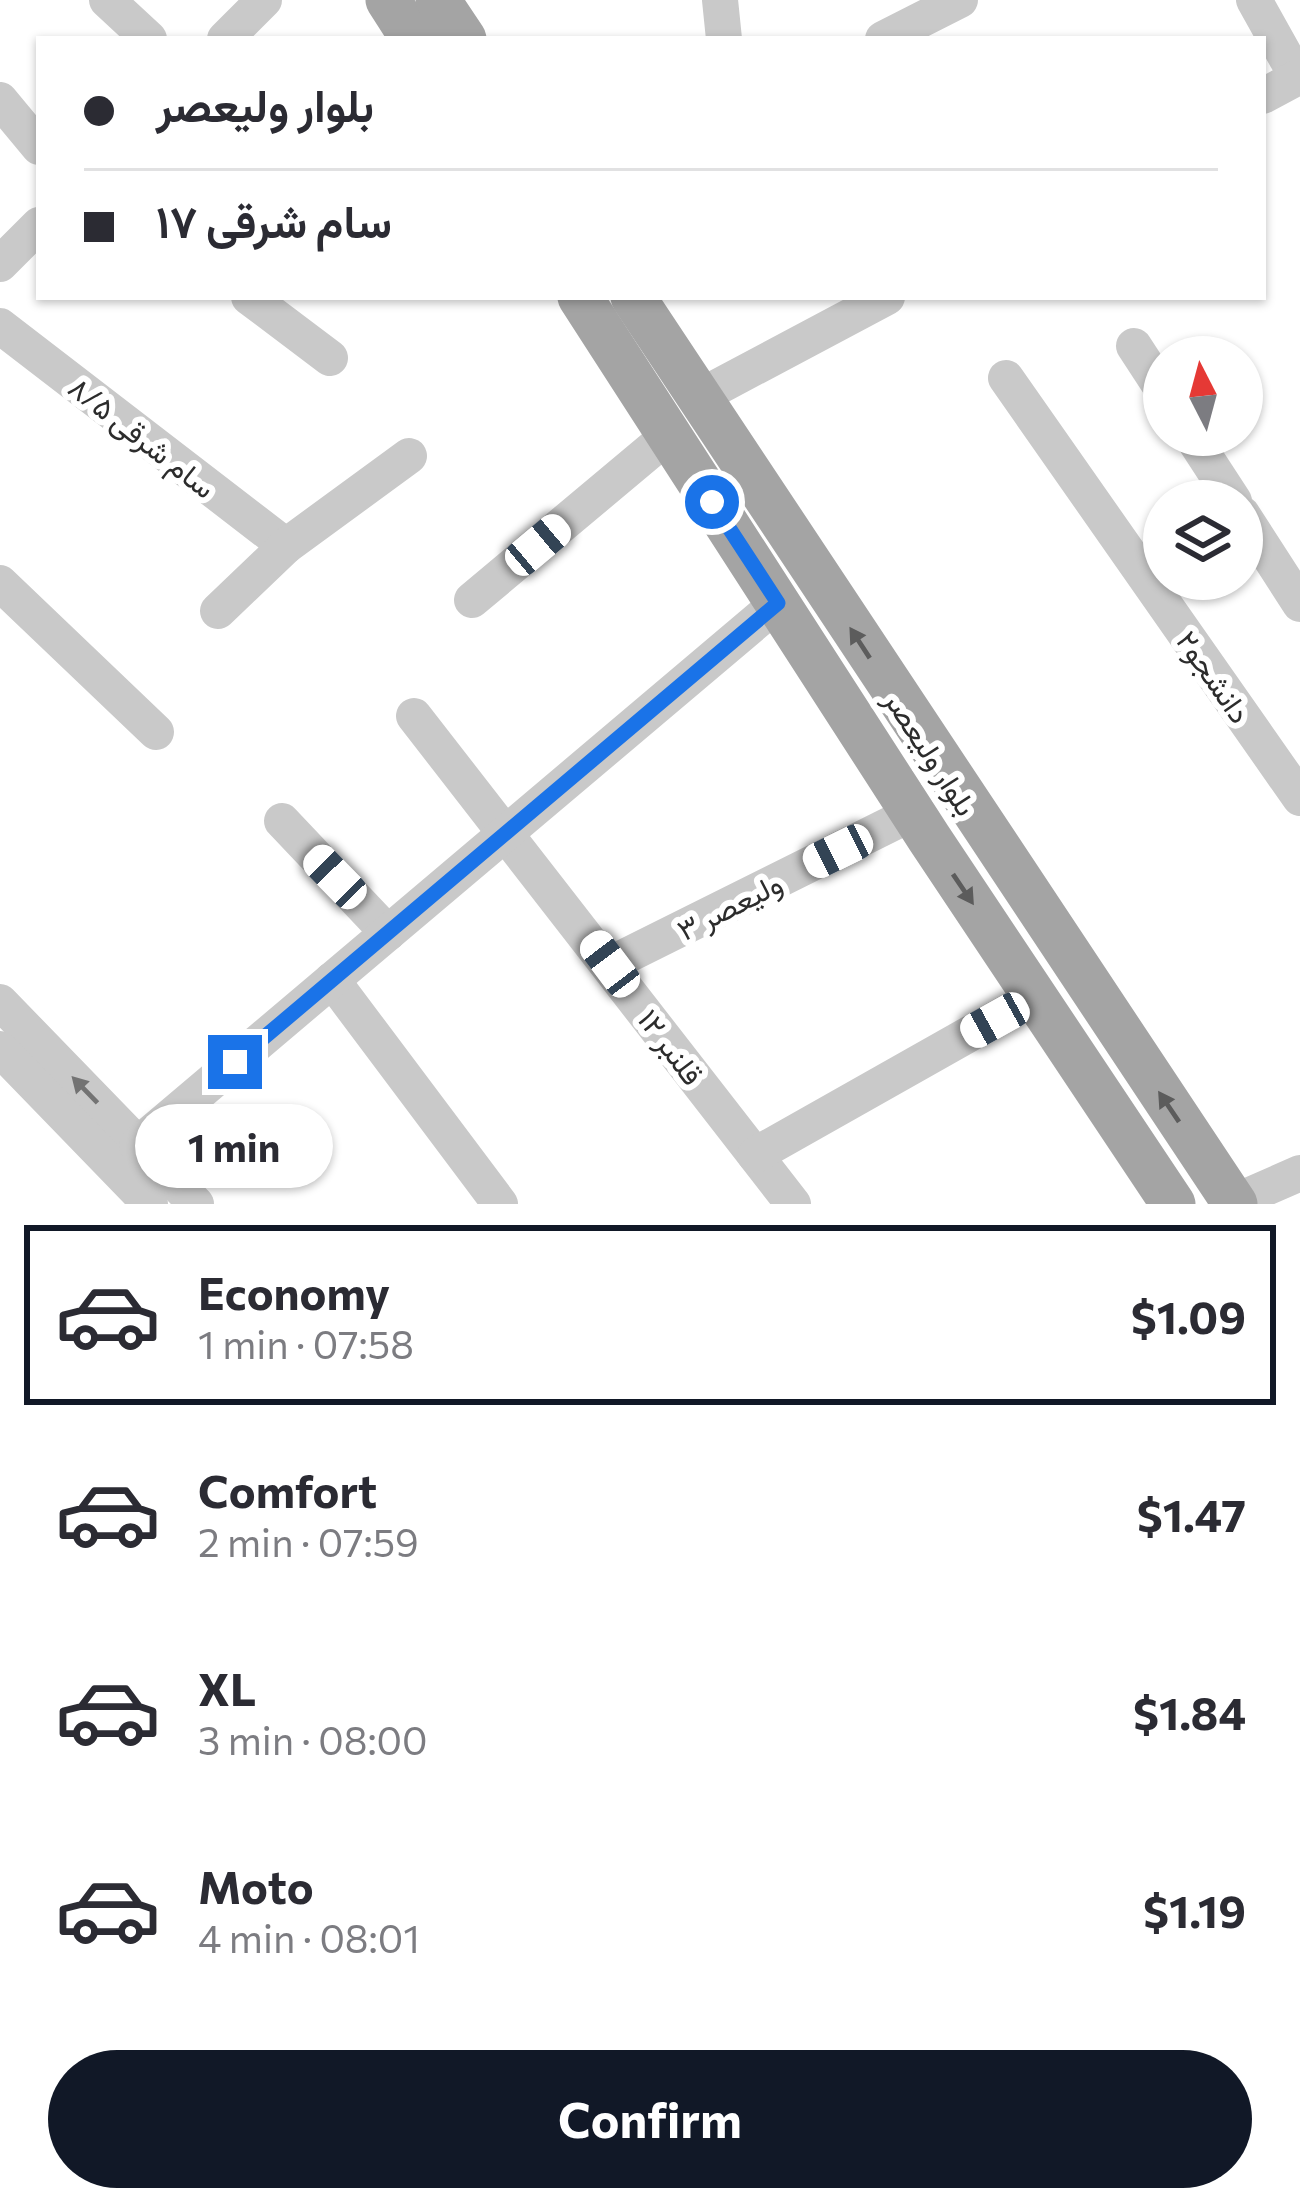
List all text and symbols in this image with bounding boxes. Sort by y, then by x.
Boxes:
text: بلوار ولیعصر [156,76,374,131]
text: سام شرقی ۱۷ [156,192,392,247]
north arrow [1143,336,1263,456]
map controls [1143,336,1263,600]
street label: سام شرقی ۸/۵ [60,367,224,507]
route start [685,475,739,529]
button: layers [1143,480,1263,600]
car [499,508,577,582]
street label: دانشجو۲ [1168,623,1260,731]
one-way arrow [850,626,872,659]
street label: بلوار ولیعصر [876,681,986,823]
car [798,819,878,883]
car [297,839,373,915]
street label: ولیعصر ۳ [670,863,789,949]
one-way arrow [952,872,974,905]
car [574,924,646,1004]
car [955,987,1035,1053]
street label: قلنبر ۱۲ [630,1001,712,1092]
route end [208,1035,262,1089]
one-way arrow [71,1076,99,1105]
one-way arrow [1159,1091,1182,1123]
callout: 1 min [136,1104,334,1188]
text: 1 min [188,1122,280,1170]
icon: car [54,1261,162,1369]
text: Economy [198,1264,390,1319]
text: $1.09 [1131,1288,1246,1343]
text: 1 min · 07:58 [198,1319,414,1367]
icon: car [54,1459,162,1567]
text: Comfort [198,1462,377,1517]
text: $1.47 [1137,1486,1246,1541]
text: 2 min · 07:59 [198,1517,419,1565]
icon: car [54,1657,162,1765]
text: XL [198,1660,256,1715]
text: $1.84 [1133,1684,1246,1739]
text: 3 min · 08:00 [198,1715,427,1763]
icon: car [54,1855,162,1963]
text: Moto [198,1858,314,1913]
text: $1.19 [1143,1882,1246,1937]
text: 4 min · 08:01 [198,1913,420,1961]
button: Confirm [48,2050,1252,2188]

